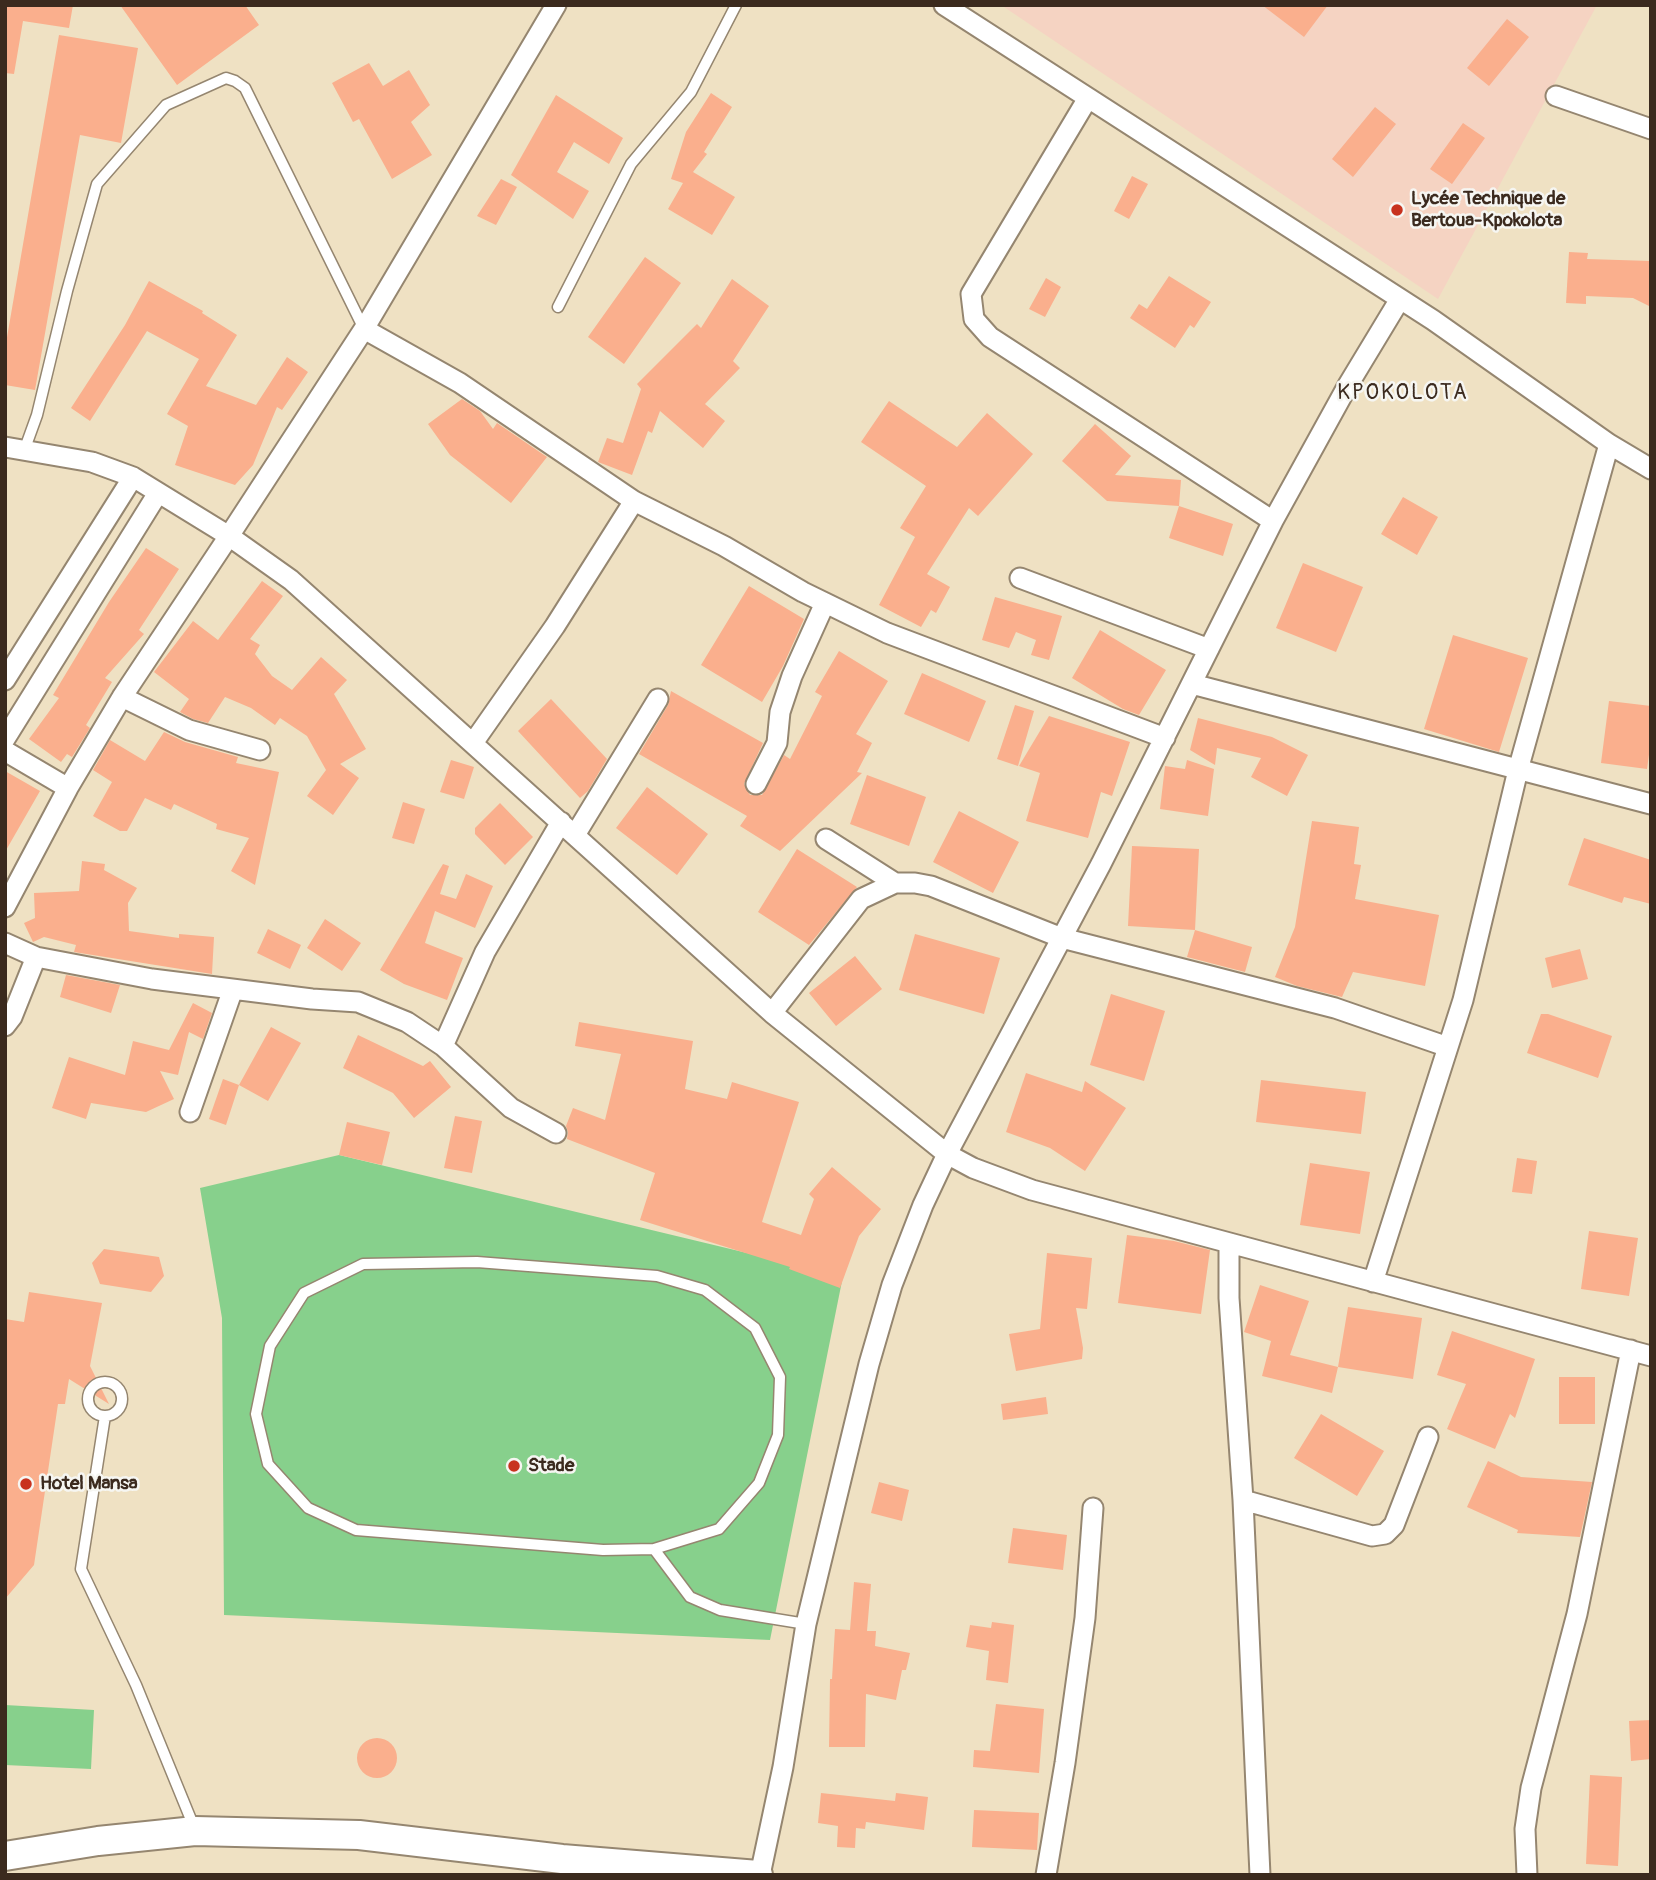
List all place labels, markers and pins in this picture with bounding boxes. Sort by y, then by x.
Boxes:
place label: Lycée Technique de Bertoua-Kpokolota [1411,188,1565,232]
marker: Lycée Technique de Bertoua-Kpokolota [1389,202,1405,218]
place label: Stade [528,1455,574,1477]
marker: Stade [506,1458,522,1474]
place label: Hotel Mansa [40,1473,138,1495]
marker: Hotel Mansa [18,1476,34,1492]

